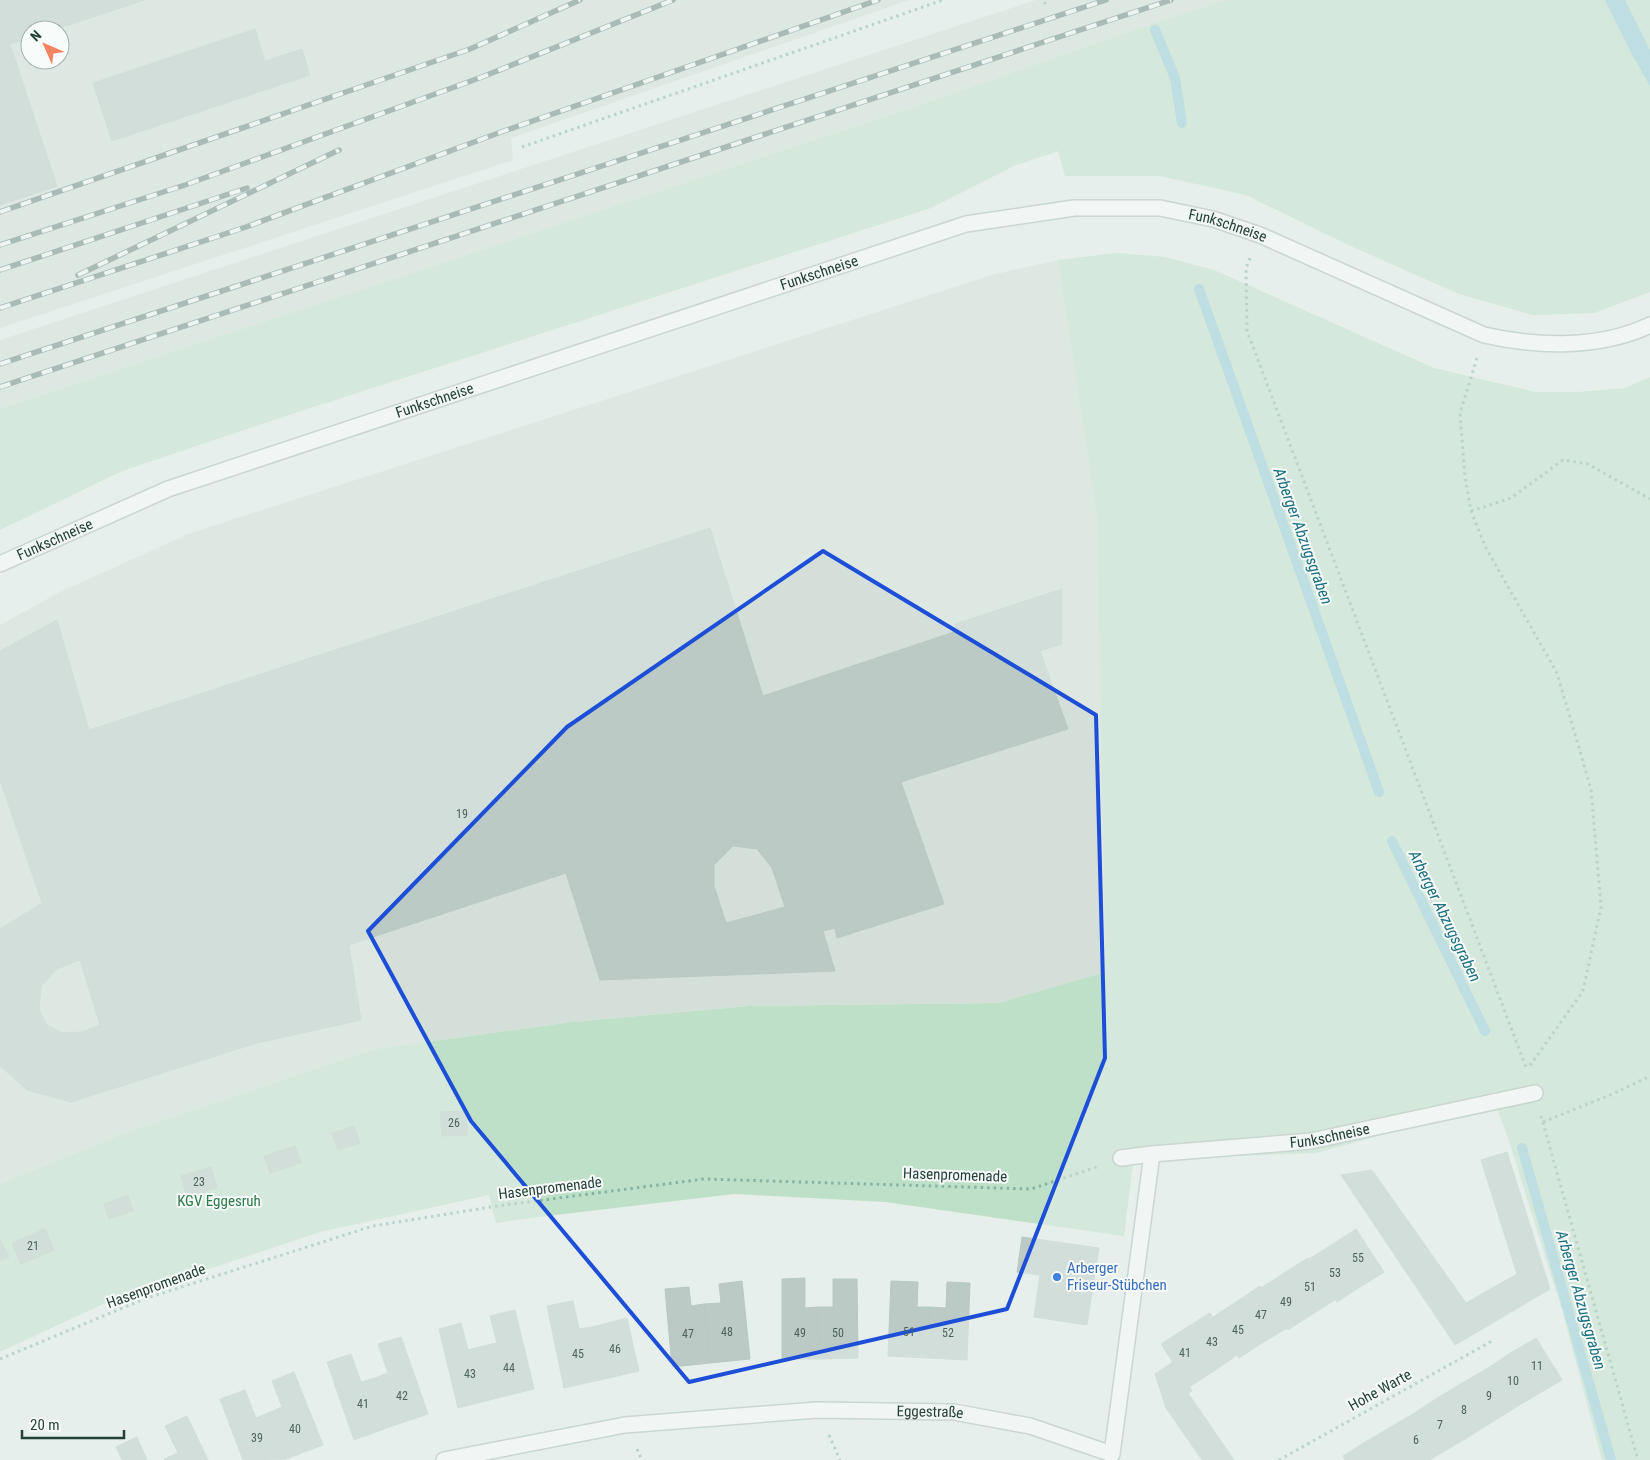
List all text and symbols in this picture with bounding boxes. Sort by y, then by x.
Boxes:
north arrow [20,20,70,70]
text: N [27,27,44,44]
street label: Funkschneise [1187,205,1270,246]
street label: Funkschneise [778,251,860,294]
street label: Funkschneise [393,379,476,422]
water label: Arberger Abzugsgraben [1269,464,1337,607]
street label: Funkschneise [14,515,95,564]
house number: 19 [456,807,468,821]
water label: Arberger Abzugsgraben [1404,846,1485,985]
house number: 26 [448,1116,460,1130]
street label: Funkschneise [1289,1120,1371,1152]
street label: Hasenpromenade [903,1164,1007,1186]
street label: Hasenpromenade [497,1173,603,1203]
house number: 23 [193,1175,205,1189]
park label: KGV Eggesruh [177,1192,261,1210]
water label: Arberger Abzugsgraben [1552,1227,1610,1372]
house number: 21 [27,1239,39,1253]
house number: 55 [1352,1251,1364,1265]
place label: Arberger Friseur-Stübchen [1067,1259,1167,1294]
street label: Hasenpromenade [104,1260,208,1312]
house number: 53 [1329,1266,1341,1280]
marker: Arberger Friseur-Stübchen [1051,1271,1063,1283]
house number: 51 [1304,1280,1316,1294]
house number: 49 [1280,1295,1292,1309]
house number: 47 [1255,1308,1267,1322]
house number: 45 [1232,1323,1244,1337]
house number: 48 [721,1325,733,1339]
house number: 51 [903,1325,915,1339]
house number: 49 [794,1326,806,1340]
house number: 50 [832,1326,844,1340]
house number: 52 [942,1326,954,1340]
house number: 47 [682,1327,694,1341]
house number: 43 [1206,1335,1218,1349]
house number: 46 [609,1342,621,1356]
house number: 41 [1179,1346,1191,1360]
house number: 45 [572,1347,584,1361]
house number: 11 [1531,1359,1543,1373]
house number: 44 [503,1361,515,1375]
street label: Hohe Warte [1345,1365,1415,1415]
house number: 43 [464,1367,476,1381]
house number: 10 [1507,1374,1519,1388]
house number: 42 [396,1389,408,1403]
house number: 9 [1486,1389,1492,1403]
house number: 41 [357,1397,369,1411]
street label: Eggestraße [897,1402,965,1423]
house number: 8 [1461,1403,1467,1417]
scale bar [22,1408,125,1440]
text: 20 m [30,1416,60,1434]
house number: 7 [1437,1418,1443,1432]
house number: 40 [289,1422,301,1436]
house number: 39 [251,1431,263,1445]
house number: 6 [1413,1433,1419,1447]

